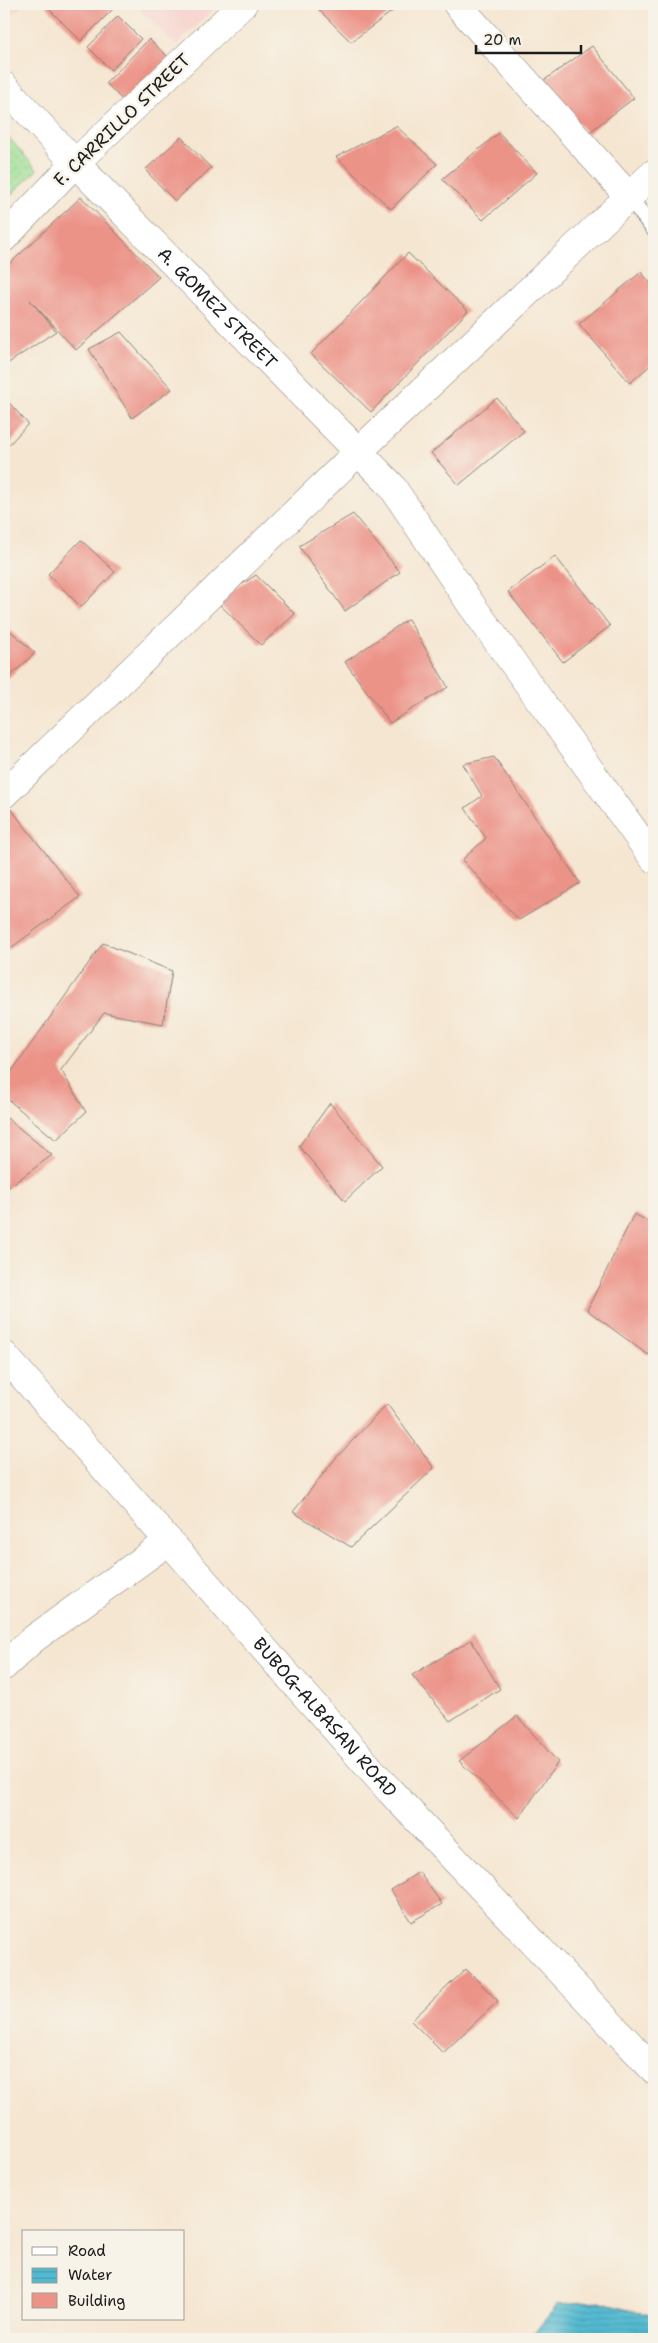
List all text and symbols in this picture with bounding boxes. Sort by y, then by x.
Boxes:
scale bar [476,22,580,54]
text: 20 m [483,30,522,50]
street label: F. CARRILLO STREET [48,48,196,192]
street label: A. GOMEZ STREET [152,242,282,374]
street label: BUBOG-ALBASAN ROAD [248,1632,402,1803]
legend [22,2230,185,2320]
text: Road [68,2241,106,2261]
text: Water [68,2265,112,2285]
text: Building [68,2291,125,2311]

